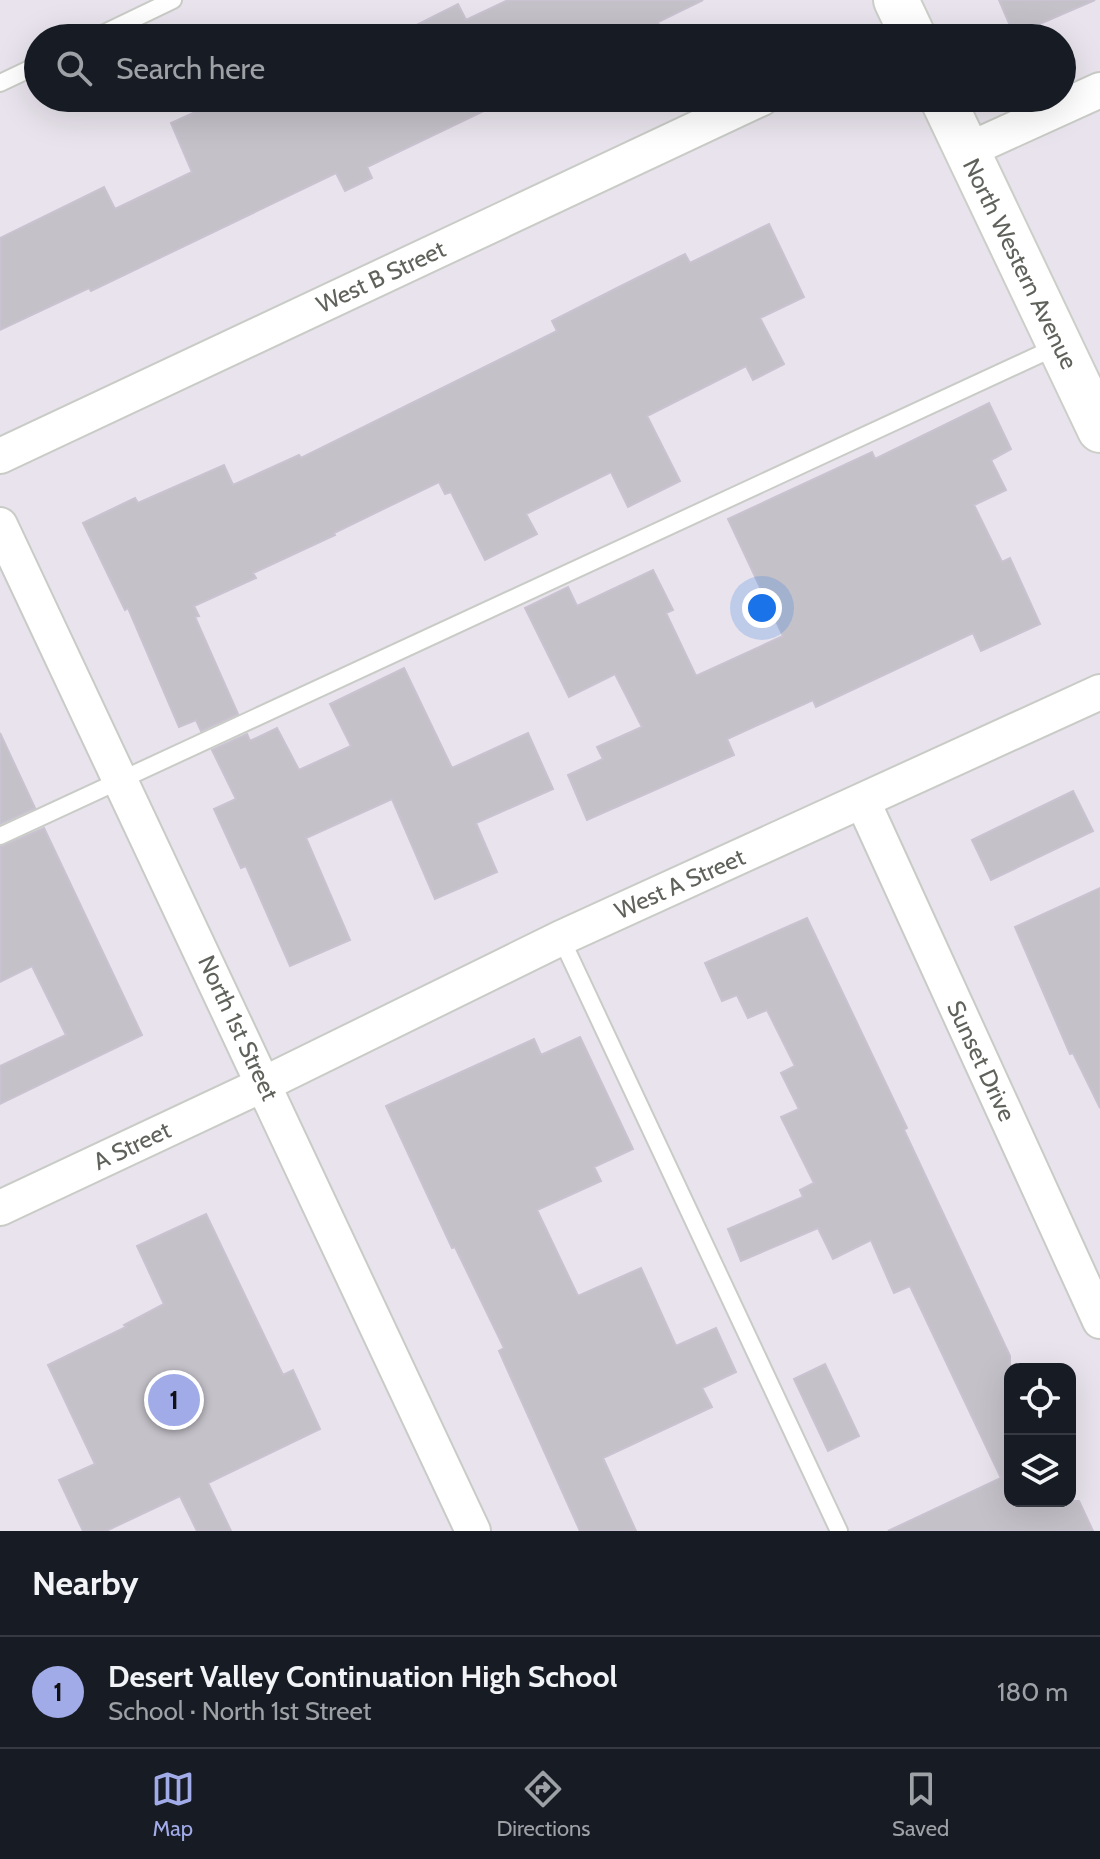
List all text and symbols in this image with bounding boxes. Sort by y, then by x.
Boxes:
search box [24,24,1076,112]
icon: search [52,46,96,90]
text: Search here [116,50,265,87]
street label: North Western Avenue [957,154,1084,374]
street label: West B Street [312,234,450,319]
your location [742,588,782,628]
street label: West A Street [610,842,749,925]
street label: North 1st Street [192,951,285,1105]
street label: Sunset Drive [941,996,1022,1126]
street label: A Street [89,1115,175,1176]
map controls [1004,1363,1076,1507]
button: locate [1004,1363,1076,1435]
pin: 1 [148,1370,200,1430]
button: layers [1004,1435,1076,1507]
text: Nearby [32,1562,139,1604]
text: Desert Valley Continuation High School [108,1658,617,1695]
text: 1 [53,1676,63,1708]
text: 180 m [997,1676,1068,1708]
text: School · North 1st Street [108,1695,372,1727]
tab: Map [151,1767,195,1842]
tab: Directions [496,1767,590,1842]
tab: Saved [892,1767,949,1842]

